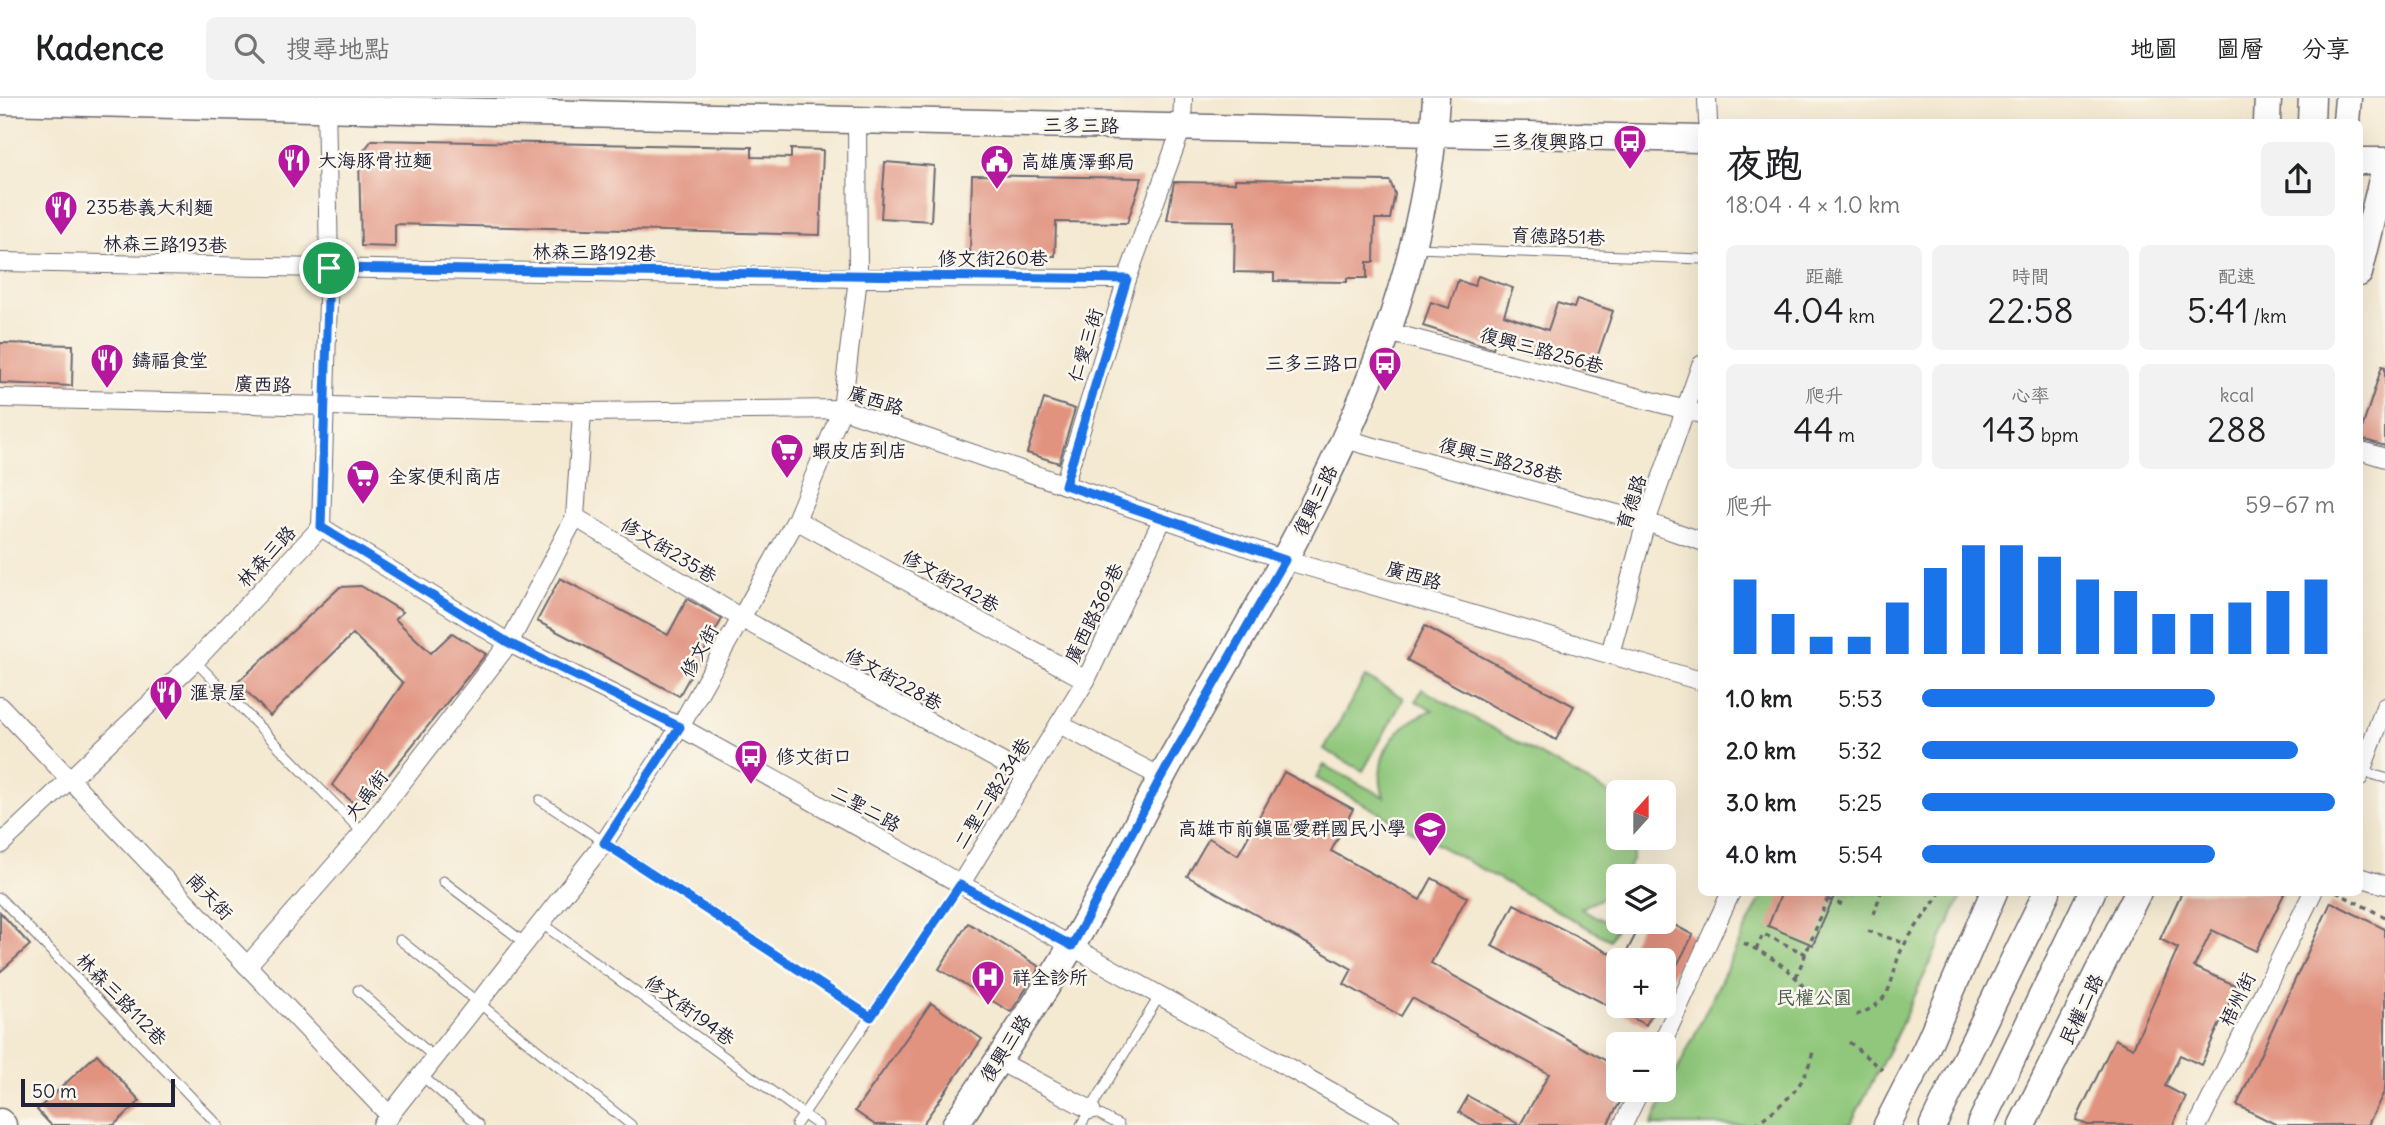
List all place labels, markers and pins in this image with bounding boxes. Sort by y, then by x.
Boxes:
bus stop icon: 三多復興路口 [1611,122,1649,171]
place label: 三多復興路口 [1492,129,1606,153]
restaurant icon: 大海豚骨拉麵 [275,141,313,190]
public building icon: 高雄廣澤郵局 [978,142,1016,191]
place label: 大海豚骨拉麵 [318,148,432,172]
place label: 高雄廣澤郵局 [1021,149,1135,173]
restaurant icon: 235巷義大利麵 [42,188,80,237]
place label: 235巷義大利麵 [86,195,213,219]
pin [299,238,359,298]
restaurant icon: 鑄福食堂 [88,341,126,390]
bus stop icon: 三多三路口 [1366,344,1404,393]
place label: 鑄福食堂 [132,348,208,372]
place label: 三多三路口 [1265,351,1360,375]
supermarket icon: 蝦皮店到店 [768,431,806,480]
place label: 蝦皮店到店 [812,438,907,462]
supermarket icon: 全家便利商店 [344,457,382,506]
place label: 全家便利商店 [388,464,502,488]
restaurant icon: 滙景屋 [147,673,185,722]
place label: 滙景屋 [190,680,247,704]
bus stop icon: 修文街口 [732,737,770,786]
place label: 修文街口 [776,744,852,768]
school or university icon: 高雄市前鎮區愛群國民小學 [1411,809,1449,858]
place label: 高雄市前鎮區愛群國民小學 [1178,816,1406,840]
hospital icon: 祥全診所 [969,958,1007,1007]
place label: 祥全診所 [1012,965,1088,989]

